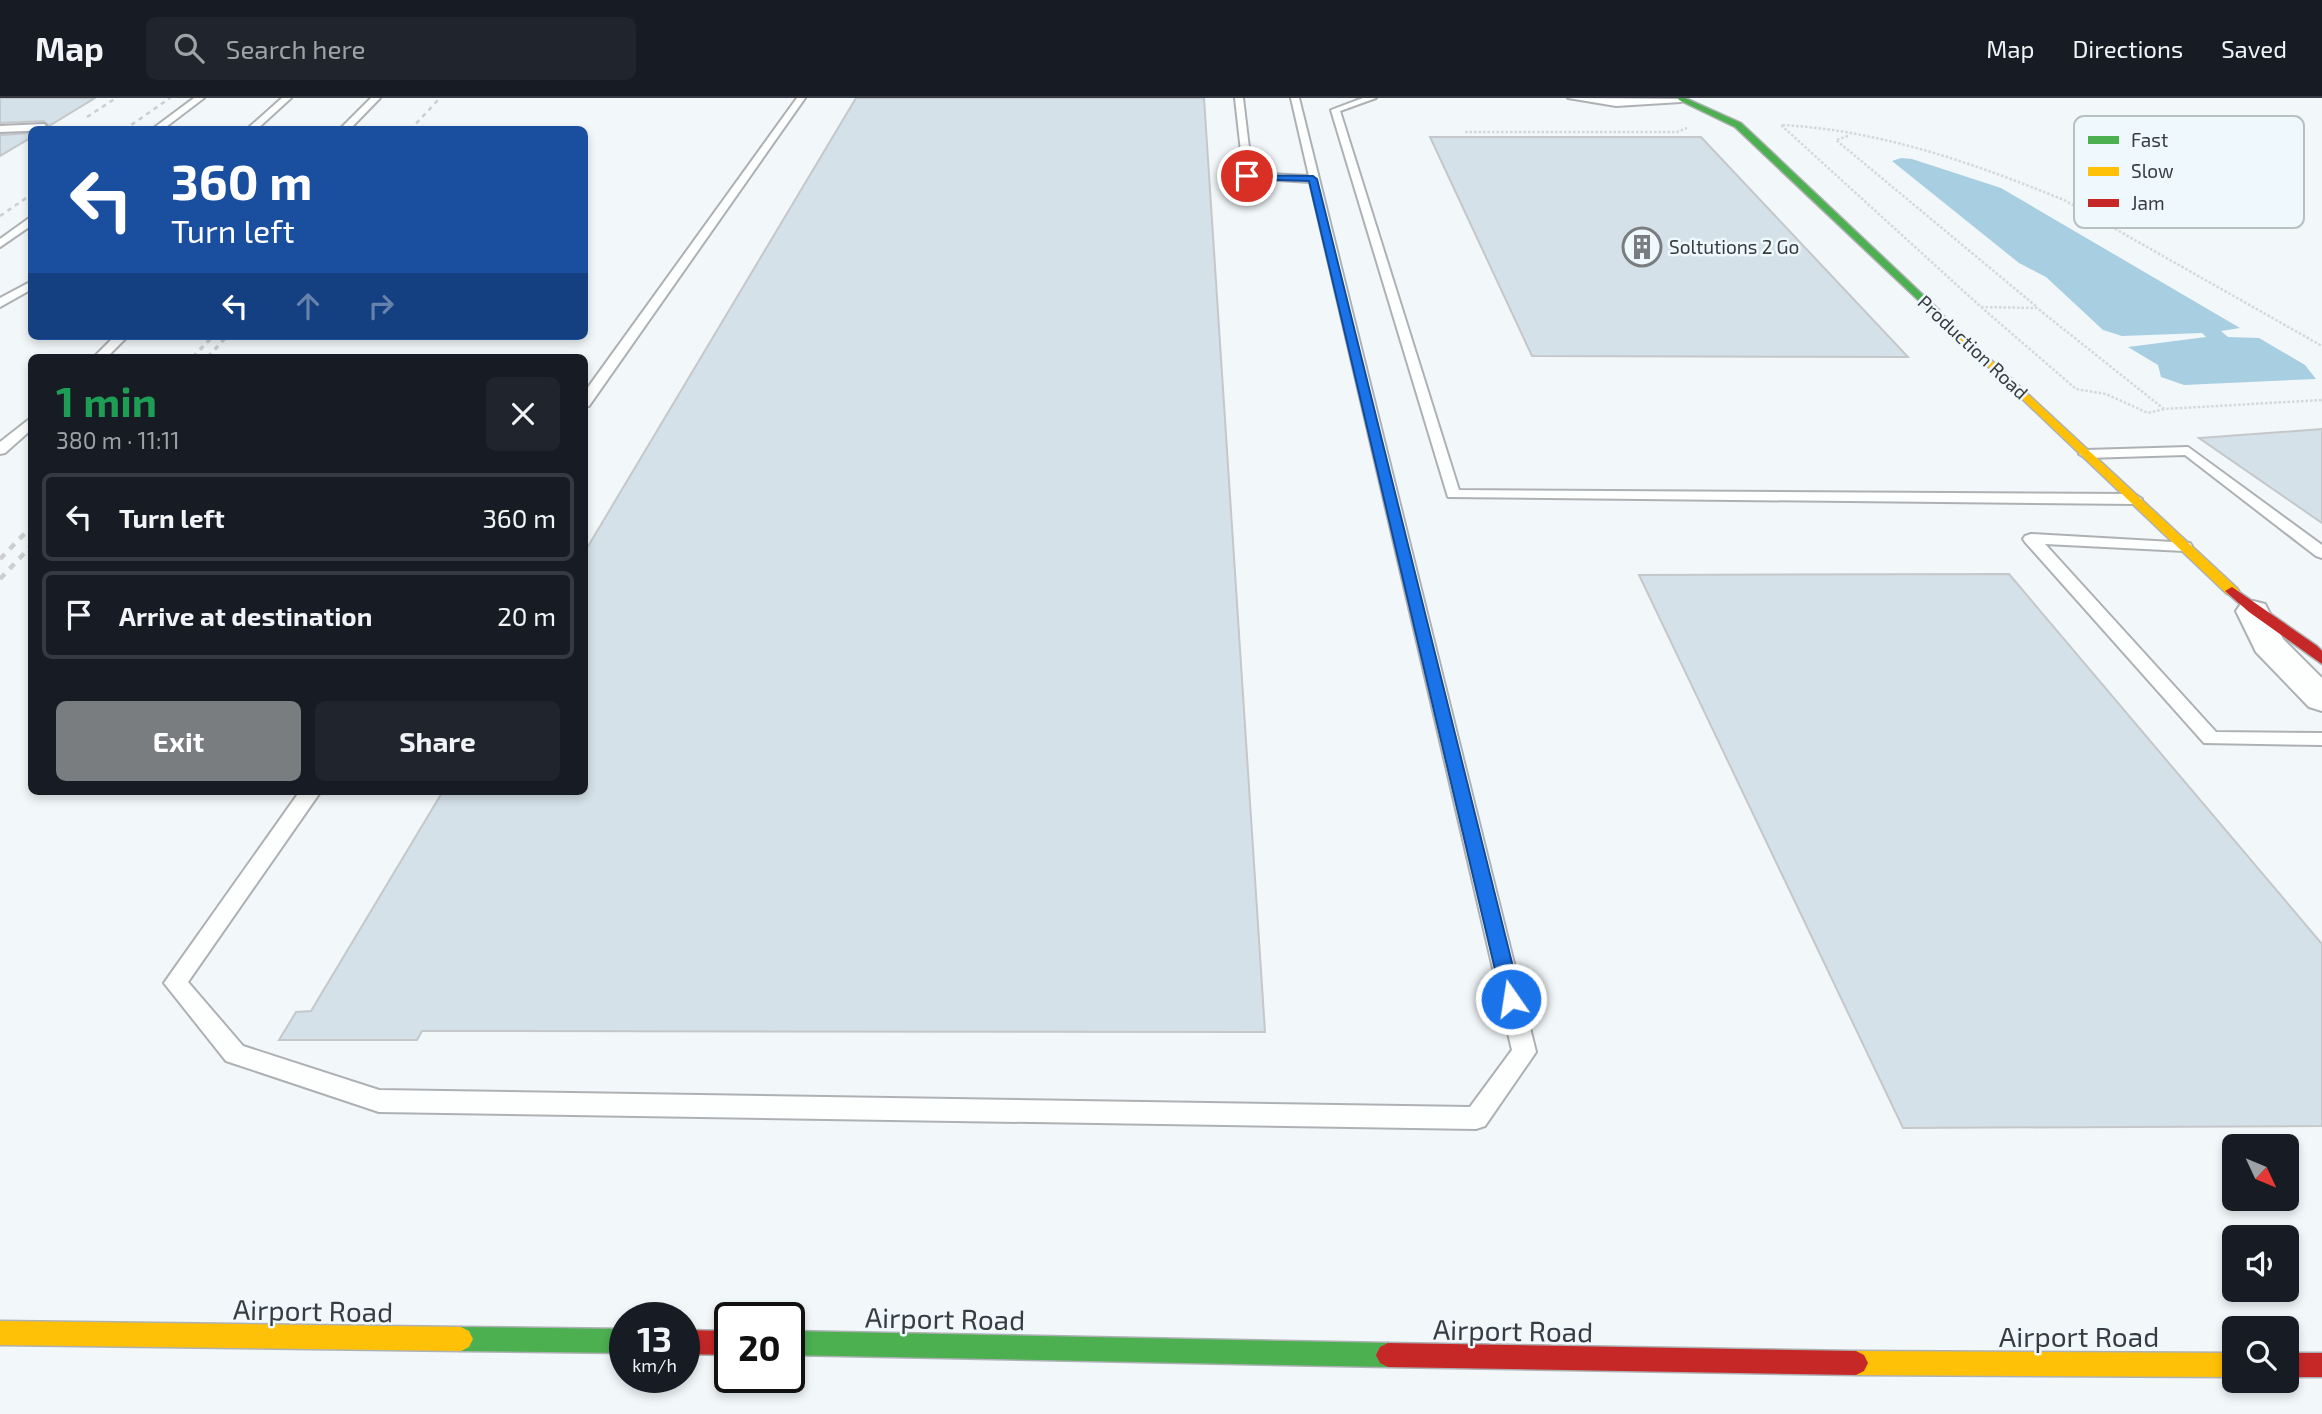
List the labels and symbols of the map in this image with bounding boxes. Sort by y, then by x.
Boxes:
legend [2074,116,2304,228]
text: Fast [2131,128,2168,151]
pin [1217,146,1277,206]
text: Slow [2131,159,2174,182]
text: Jam [2131,191,2165,214]
building icon: Soltutions 2 Go [1621,226,1663,268]
place label: Soltutions 2 Go [1669,235,1799,258]
street label: Production Road [1914,290,2033,404]
position arrow [1474,962,1548,1036]
north arrow [2222,1134,2300,1211]
street label: Airport Road [233,1292,393,1328]
street label: Airport Road [865,1300,1025,1336]
speed limit sign: 20 [714,1302,805,1393]
street label: Airport Road [1433,1312,1593,1348]
street label: Airport Road [1999,1319,2159,1353]

